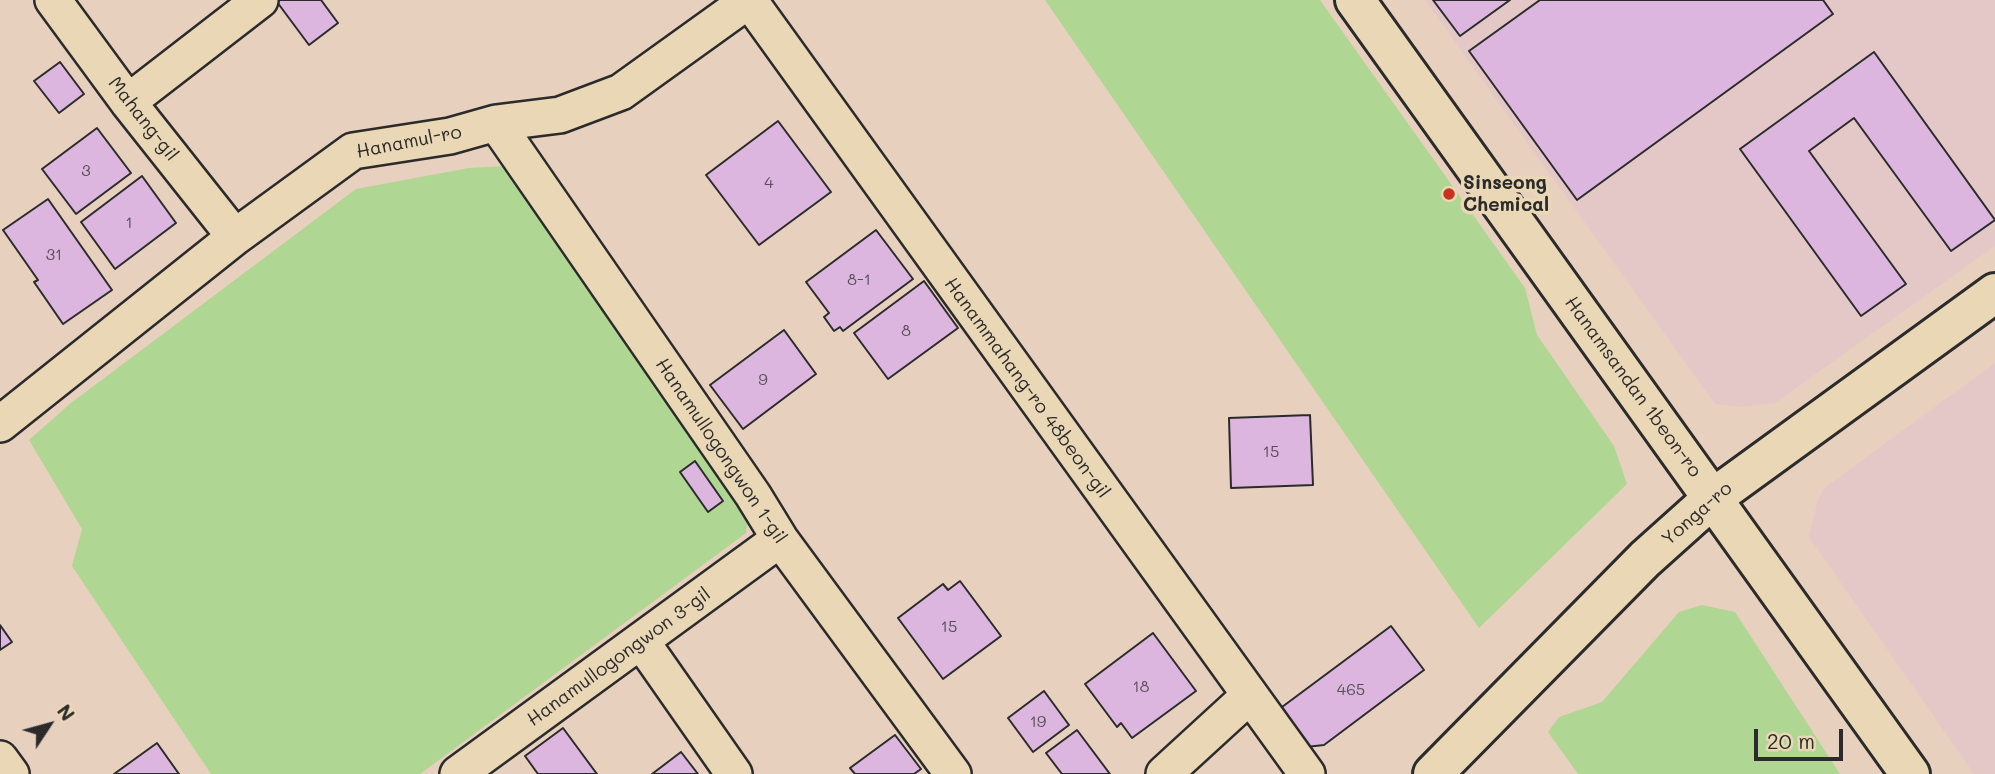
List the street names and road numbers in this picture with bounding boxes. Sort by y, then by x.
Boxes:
street label: Mahang-gil [103,72,183,166]
street label: Hanamul-ro [354,121,464,163]
street label: Hanammahang-ro 48beon-gil [939,273,1115,503]
street label: Hanamsandan 1beon-ro [1560,292,1706,482]
street label: Hanamullogongwon 1-gil [650,354,792,548]
street label: Yonga-ro [1657,477,1737,551]
street label: Hanamullogongwon 3-gil [523,583,715,731]

